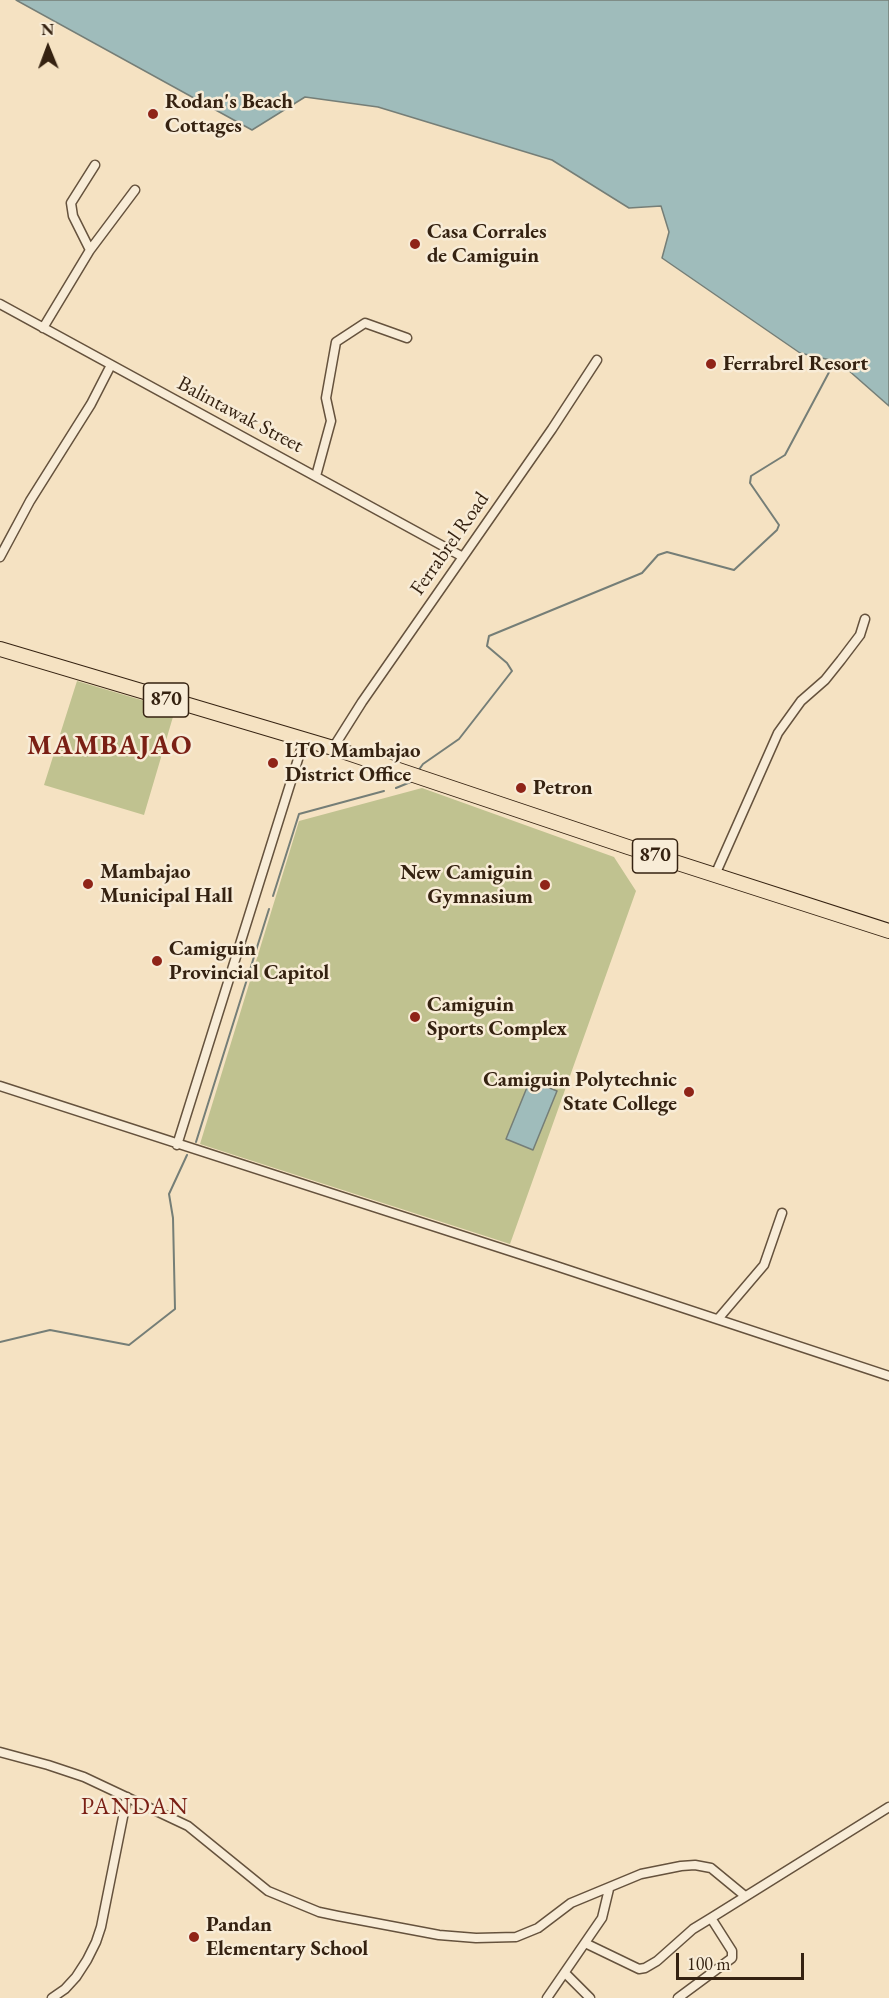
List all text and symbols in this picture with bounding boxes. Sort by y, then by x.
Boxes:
north arrow [18,18,78,78]
text: N [41,19,54,40]
place label: Rodan's Beach Cottages [165,89,293,139]
marker: Rodan's Beach Cottages [146,107,160,121]
place label: Casa Corrales de Camiguin [427,219,547,269]
marker: Casa Corrales de Camiguin [408,237,422,251]
place label: Ferrabrel Resort [723,351,868,377]
marker: Ferrabrel Resort [704,357,718,371]
street label: Balintawak Street [173,371,307,459]
street label: Ferrabrel Road [405,488,495,600]
road number: 870 [144,683,188,717]
district label: MAMBAJAO [27,731,193,763]
place label: LTO Mambajao District Office [285,738,421,788]
marker: LTO Mambajao District Office [266,756,280,770]
place label: Petron [533,775,593,801]
marker: Petron [514,781,528,795]
road number: 870 [632,839,678,873]
place label: Mambajao Municipal Hall [100,859,233,909]
place label: New Camiguin Gymnasium [400,860,533,910]
marker: Mambajao Municipal Hall [81,877,95,891]
marker: New Camiguin Gymnasium [538,878,552,892]
place label: Camiguin Provincial Capitol [169,936,329,986]
marker: Camiguin Provincial Capitol [150,954,164,968]
place label: Camiguin Sports Complex [427,992,567,1042]
marker: Camiguin Sports Complex [408,1010,422,1024]
place label: Camiguin Polytechnic State College [483,1067,677,1117]
marker: Camiguin Polytechnic State College [682,1085,696,1099]
district label: PANDAN [81,1793,189,1821]
place label: Pandan Elementary School [206,1912,368,1962]
marker: Pandan Elementary School [187,1930,201,1944]
scale bar [679,1941,806,1979]
text: 100 m [687,1952,731,1975]

